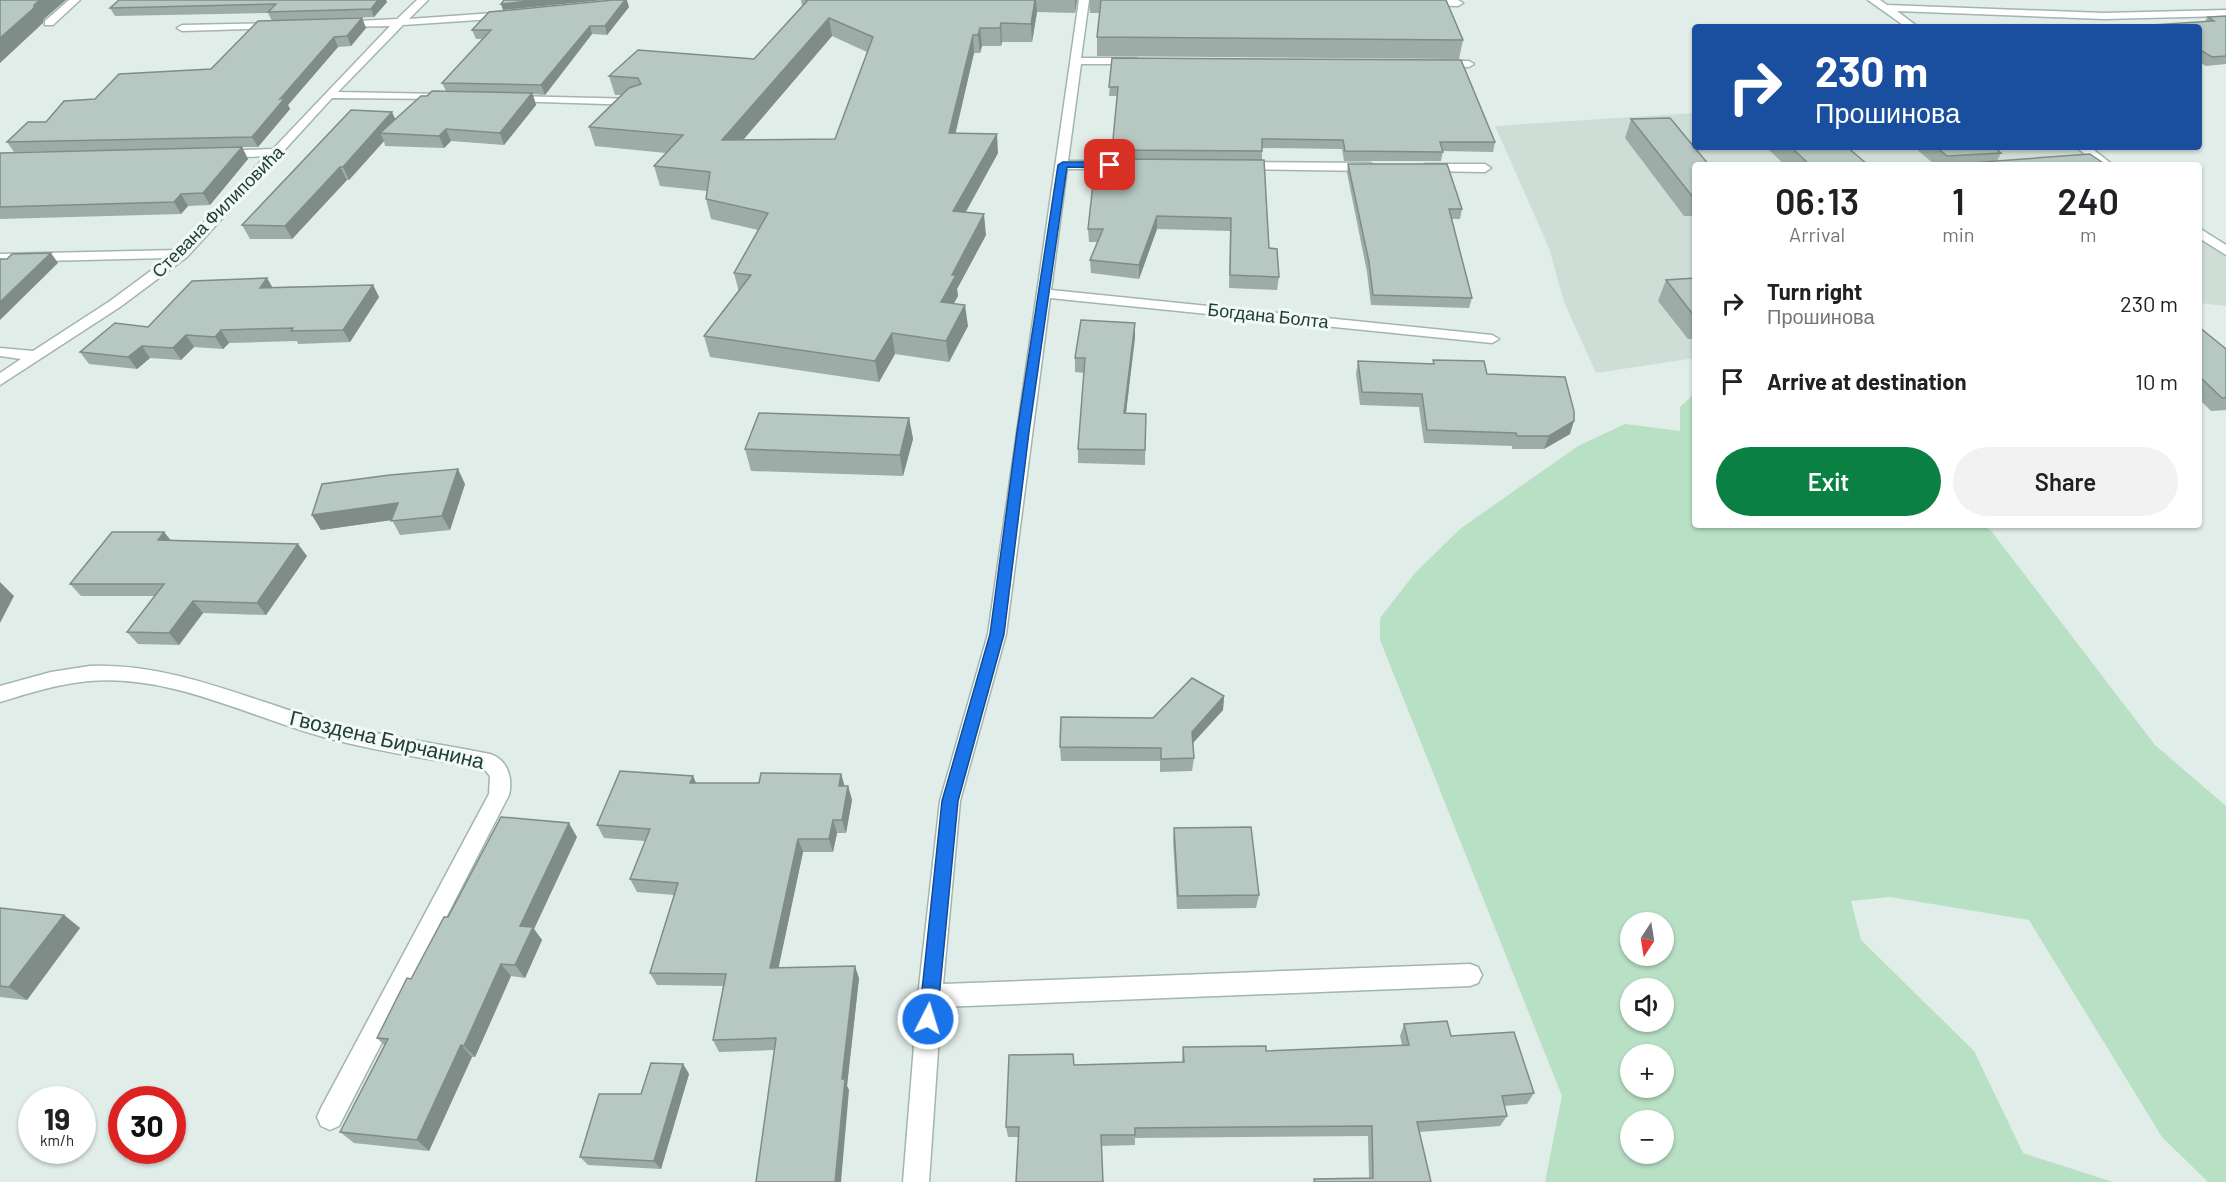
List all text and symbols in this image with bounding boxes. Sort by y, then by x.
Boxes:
text: 230 m [1815,45,1928,95]
icon: right [1716,48,1794,126]
text: Прошинова [1815,96,1960,128]
pin [1084,139,1135,190]
street label: Стевана Филиповића [147,140,289,282]
icon: arrive [1093,148,1126,181]
text: 06:13 [1775,179,1859,222]
text: 1 [1952,179,1965,222]
text: 240 [2058,179,2119,222]
text: Arrival [1789,222,1845,246]
text: min [1942,222,1975,246]
text: m [2080,222,2097,246]
text: Turn right [1767,278,1862,304]
icon: right [1716,287,1749,320]
text: 230 m [2120,290,2178,316]
street label: Богдана Болта [1206,298,1331,332]
text: Прошинова [1767,304,1875,328]
icon: arrive [1716,365,1749,398]
text: Arrive at destination [1767,368,1966,394]
text: 10 m [2135,368,2178,394]
button: Exit [1716,447,1941,516]
button: Share [1953,447,2178,516]
street label: Гвоздена Бирчанина [288,704,487,773]
north arrow [1620,912,1674,966]
map controls [1620,912,1674,1164]
button: sound [1620,978,1674,1032]
position arrow [896,987,960,1051]
button: + [1620,1044,1674,1098]
speed limit sign: 30 [108,1086,186,1164]
text: 19 [44,1100,70,1136]
button: − [1620,1110,1674,1164]
text: km/h [40,1131,74,1149]

